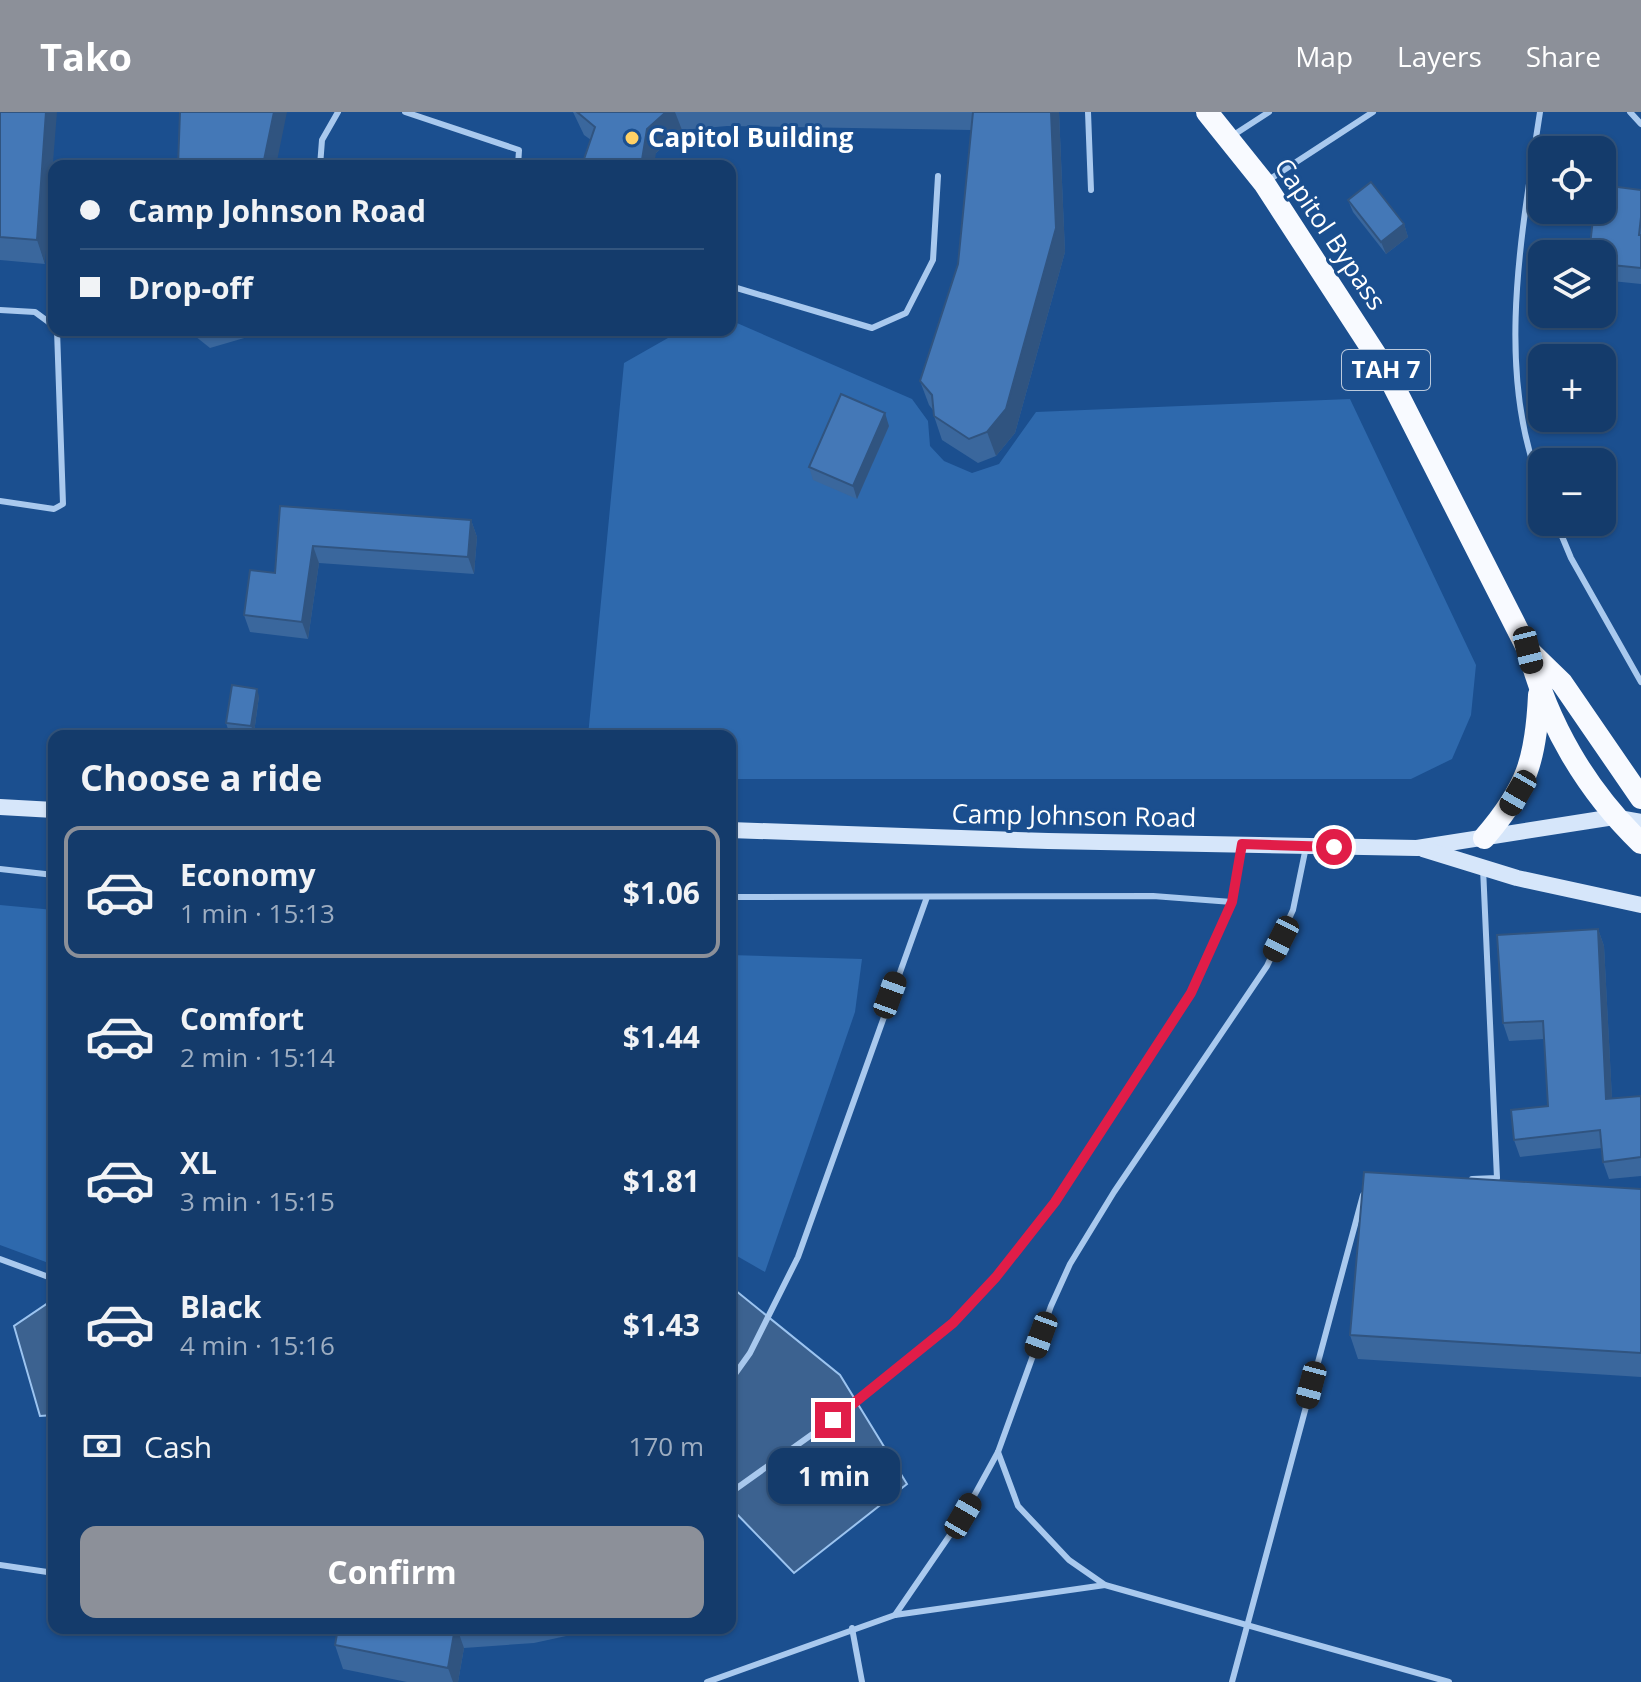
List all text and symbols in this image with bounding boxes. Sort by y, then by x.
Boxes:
text: Tako [40,30,132,82]
text: Map [1295,37,1353,75]
text: Layers [1397,37,1482,75]
text: Share [1526,37,1601,75]
place label: Capitol Building [648,119,854,155]
marker: Capitol Building [623,129,641,147]
map controls [1528,136,1616,536]
button: locate [1528,136,1616,224]
street label: Capitol Bypass [1267,150,1395,317]
text: Camp Johnson Road [128,190,426,231]
button: layers [1528,240,1616,328]
text: Drop-off [128,267,253,308]
button: + [1528,344,1616,432]
road number: TAH 7 [1342,350,1430,390]
button: − [1528,448,1616,536]
car [1511,624,1545,676]
text: Choose a ride [80,753,322,802]
car [1496,766,1540,820]
street label: Camp Johnson Road [951,795,1197,835]
route start [1316,829,1352,865]
text: Economy [180,854,316,895]
icon: car [84,856,156,928]
text: $1.06 [623,872,700,913]
text: 1 min · 15:13 [180,895,335,931]
car [1259,912,1303,966]
car [871,968,909,1022]
text: Comfort [180,998,304,1039]
icon: car [84,1000,156,1072]
text: $1.44 [623,1016,700,1057]
text: 2 min · 15:14 [180,1039,335,1075]
text: XL [180,1142,217,1183]
icon: car [84,1144,156,1216]
text: $1.81 [623,1160,700,1201]
text: 3 min · 15:15 [180,1183,335,1219]
text: Black [180,1286,261,1327]
icon: car [84,1288,156,1360]
text: $1.43 [623,1304,700,1345]
car [1022,1308,1060,1362]
text: 4 min · 15:16 [180,1327,335,1363]
car [1293,1359,1329,1411]
route end [815,1402,851,1438]
icon: cash [80,1424,124,1468]
text: Cash [144,1426,212,1467]
text: 170 m [629,1428,704,1464]
callout: 1 min [767,1448,899,1504]
text: 1 min [798,1458,870,1494]
car [941,1489,985,1543]
button: Confirm [80,1526,704,1618]

